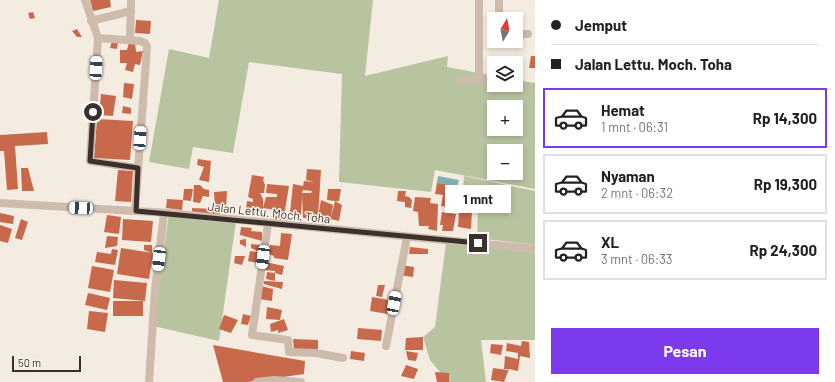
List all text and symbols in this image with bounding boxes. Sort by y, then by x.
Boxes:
north arrow [487,12,523,48]
map controls [487,12,523,180]
text: Jemput [575,16,627,34]
text: Jalan Lettu. Moch. Toha [575,55,732,73]
car [89,56,103,80]
button: layers [487,56,523,92]
button: + [487,100,523,136]
icon: car [553,100,589,136]
text: Hemat [601,101,645,119]
route start [84,103,102,121]
text: Rp 14,300 [753,109,817,127]
text: 1 mnt · 06:31 [601,119,668,135]
car [133,126,147,150]
button: − [487,144,523,180]
icon: car [553,166,589,202]
text: Nyaman [601,167,655,185]
text: Rp 19,300 [754,175,817,193]
callout: 1 mnt [445,185,511,213]
text: 2 mnt · 06:32 [601,185,673,201]
text: 1 mnt [463,191,493,207]
street label: Jalan Lettu. Moch. Toha [207,199,331,225]
car [69,201,93,215]
icon: car [553,232,589,268]
text: XL [601,233,619,251]
route end [469,234,487,252]
text: Rp 24,300 [750,241,817,259]
car [256,244,270,270]
car [152,246,166,272]
text: 3 mnt · 06:33 [601,251,673,267]
car [386,290,402,316]
button: Pesan [551,328,819,374]
scale bar [12,354,81,373]
text: 50 m [18,356,41,369]

